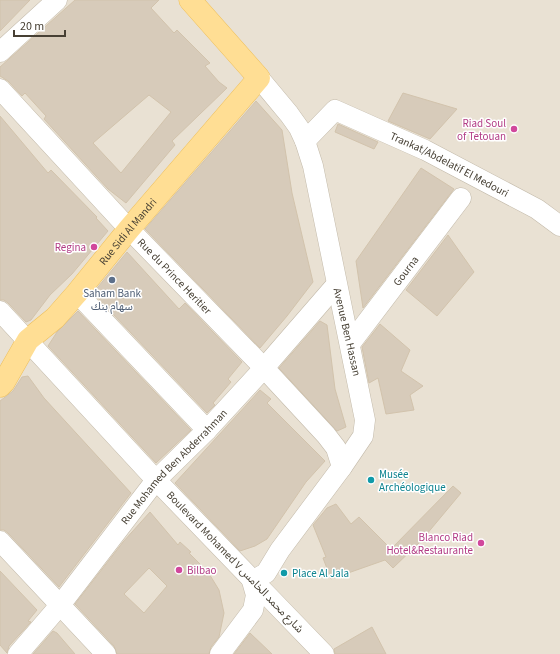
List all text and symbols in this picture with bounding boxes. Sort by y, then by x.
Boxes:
scale bar [14,12,65,38]
text: 20 m [20,18,44,35]
place label: Riad Soul of Tetouan [457,116,506,144]
marker: Riad Soul of Tetouan [509,124,519,134]
street label: Trankat/Abdelatif El Medouri [388,128,512,200]
street label: Rue Sidi Al Mandri [95,195,160,268]
street label: Rue du Prince Heritier [134,235,215,317]
place label: Regina [55,240,86,255]
marker: Regina [89,242,99,252]
street label: Gourna [389,253,422,289]
marker: Saham Bank سهام بنك [107,275,117,285]
place label: Saham Bank سهام بنك [83,286,141,314]
street label: Avenue Ben Hassan [330,287,364,377]
street label: Rue Mohamed Ben Abderrahman [117,406,230,527]
place label: Musée Archéologique [379,467,446,495]
marker: Musée Archéologique [366,475,376,485]
street label: Boulevard Mohamed V شارع محمد الخامس [163,488,307,636]
place label: Blanco Riad Hotel&Restaurante [386,530,474,558]
marker: Blanco Riad Hotel&Restaurante [476,538,486,548]
place label: Bilbao [187,563,216,578]
marker: Bilbao [174,565,184,575]
place label: Place Al Jala [292,566,349,581]
marker: Place Al Jala [279,568,289,578]

